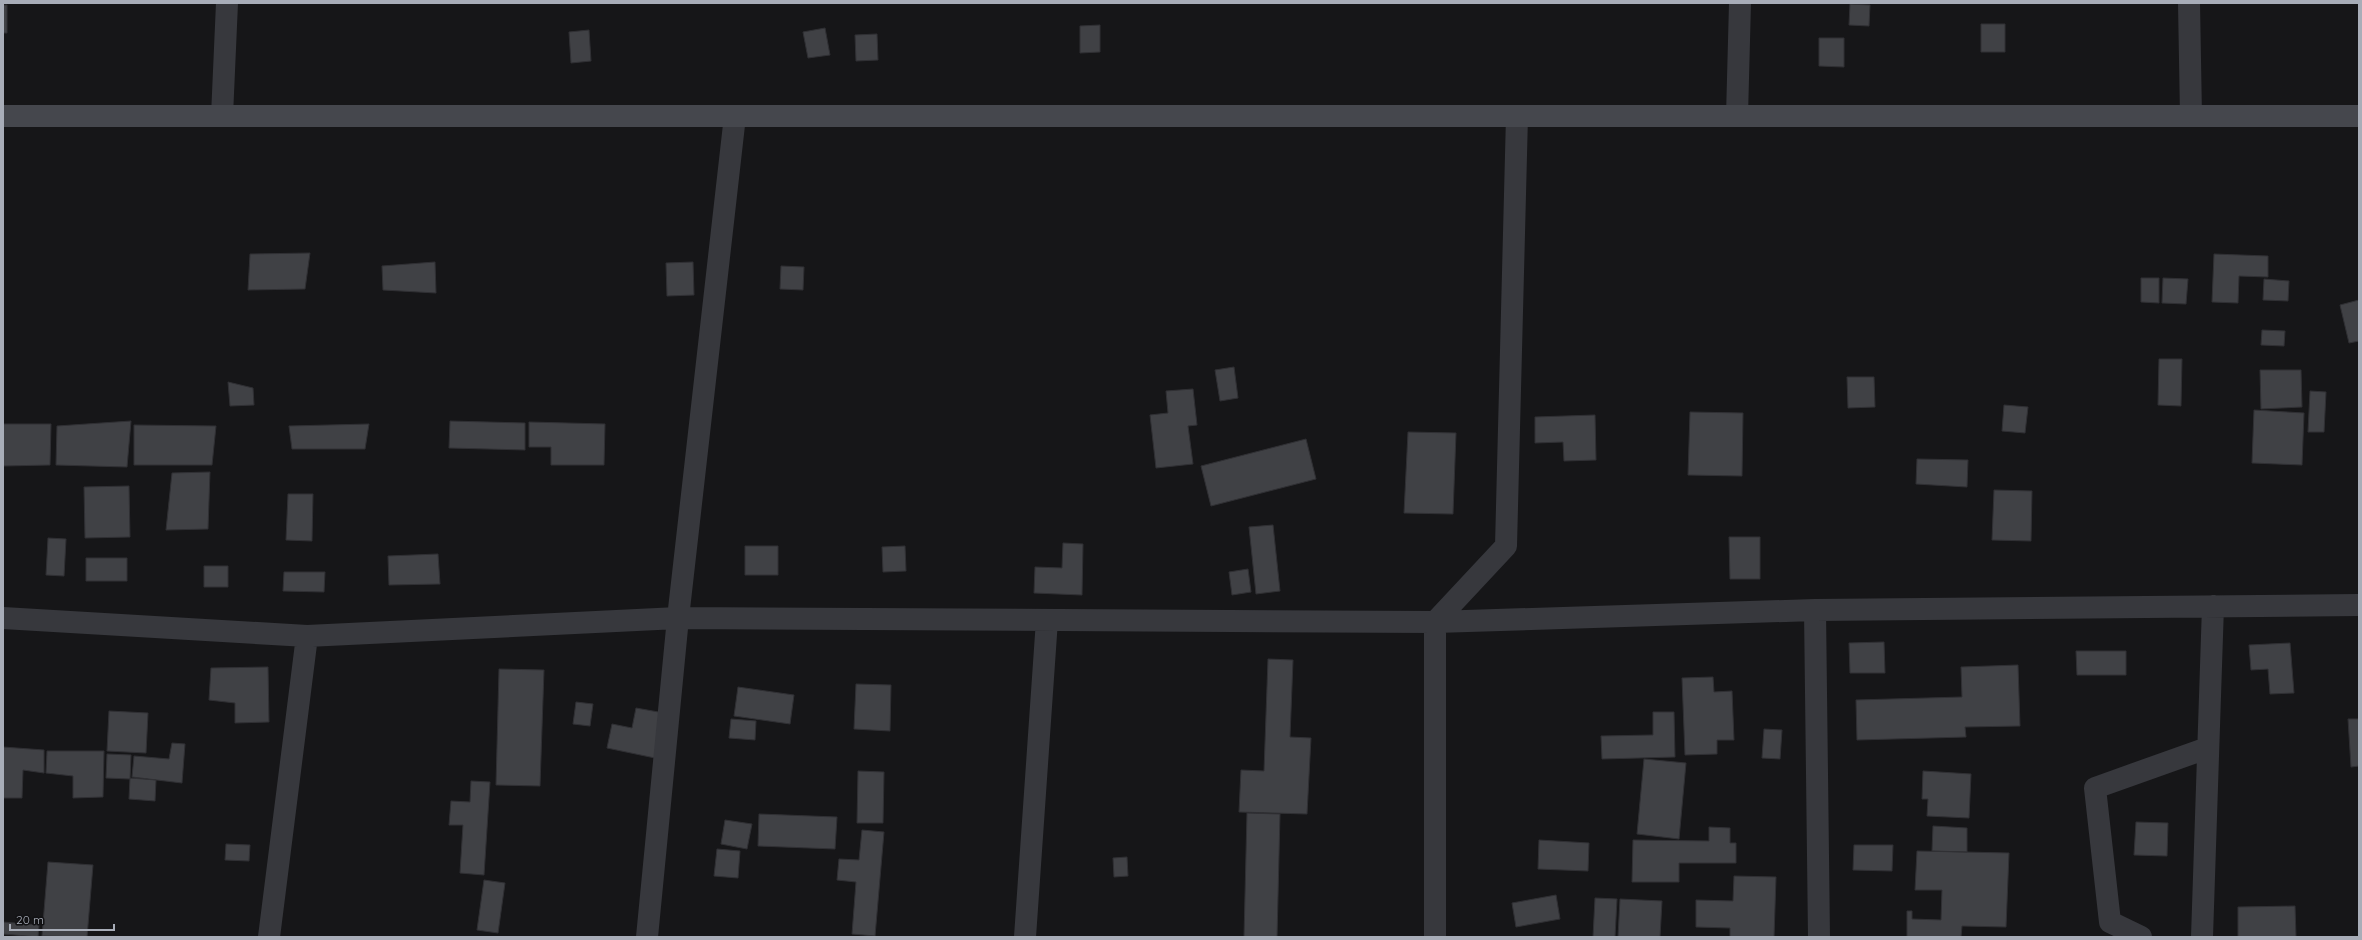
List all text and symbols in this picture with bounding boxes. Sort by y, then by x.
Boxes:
scale bar [10,906,114,932]
text: 20 m [16,912,44,927]

